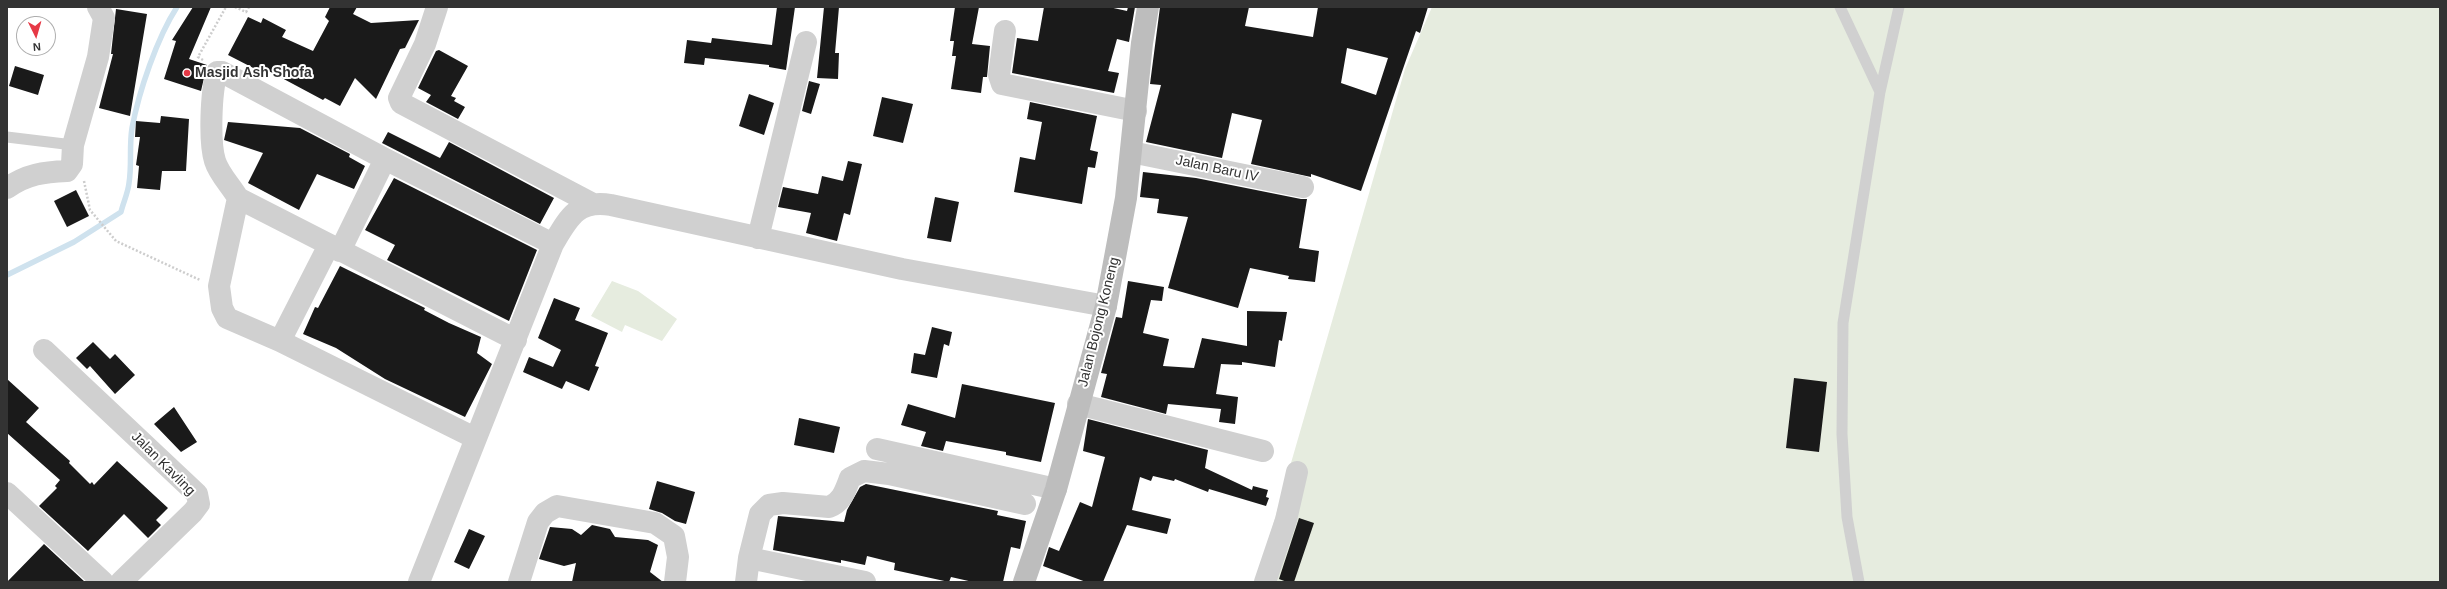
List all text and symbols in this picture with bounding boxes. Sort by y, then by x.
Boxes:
north arrow [16,16,56,56]
text: N [32,41,41,53]
place label: Masjid Ash Shofa [195,65,312,81]
marker: Masjid Ash Shofa [182,68,192,78]
street label: Jalan Baru IV [1174,152,1260,186]
street label: Jalan Bojong Koneng [1075,255,1123,389]
street label: Jalan Kavling [128,429,198,499]

